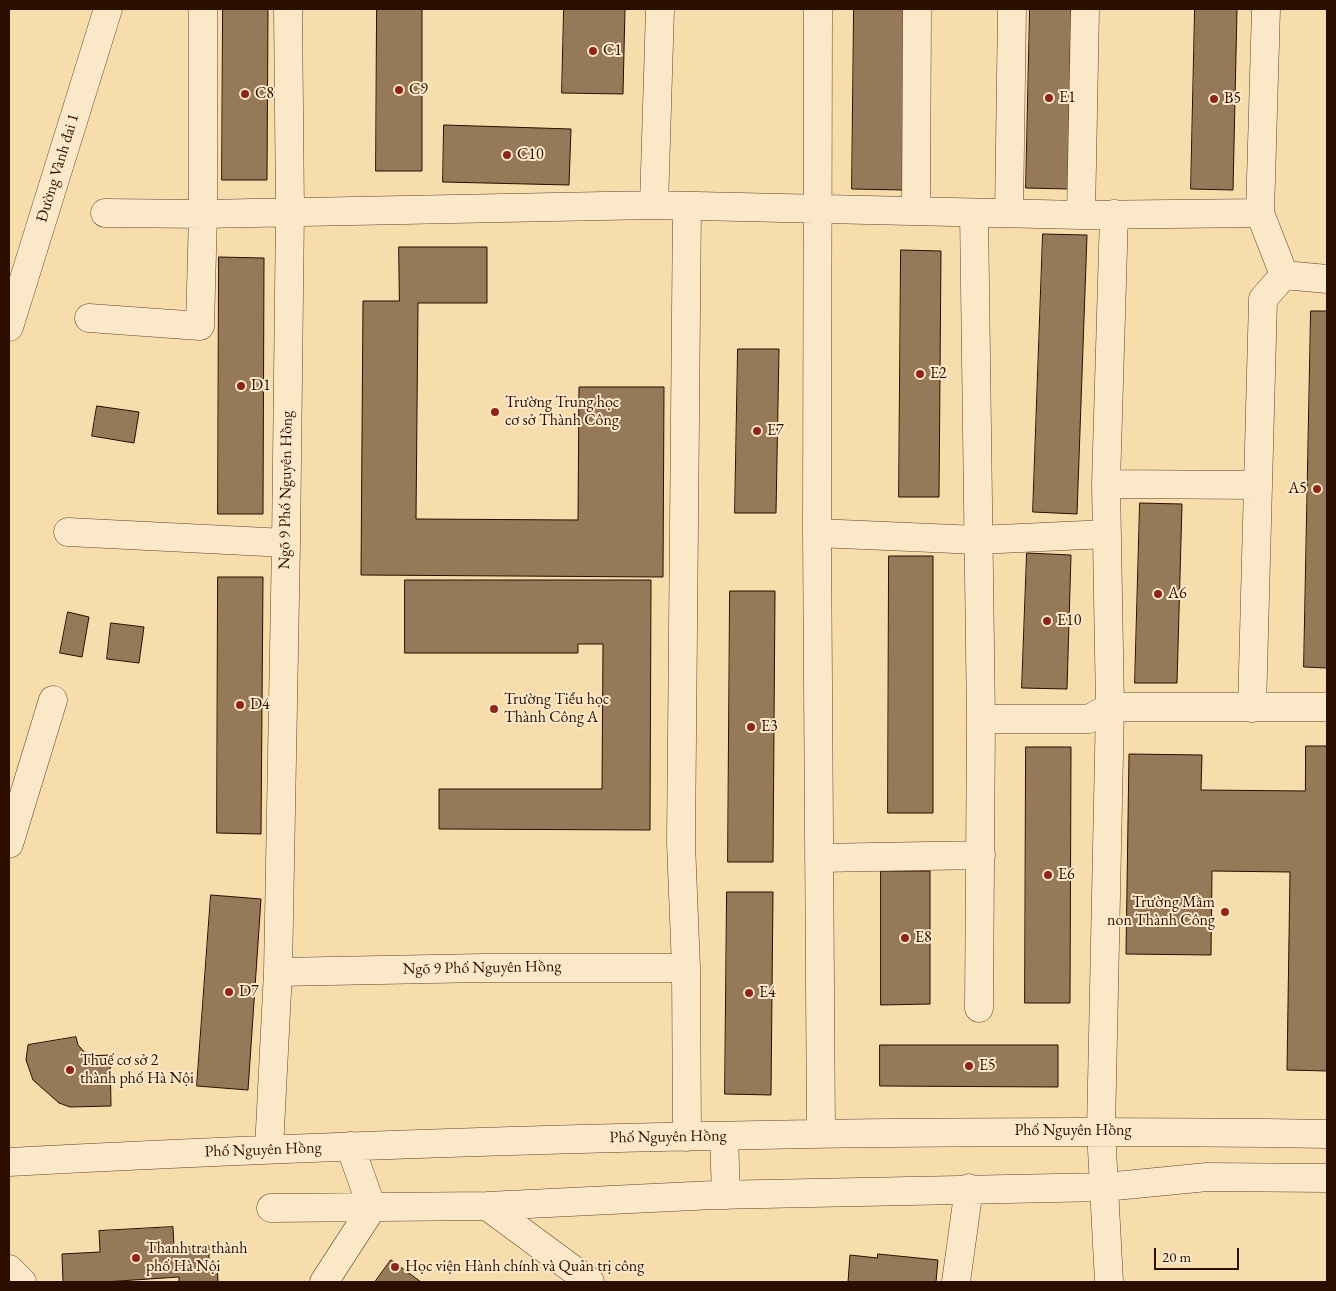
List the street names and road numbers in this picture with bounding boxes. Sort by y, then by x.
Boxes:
street label: Đường Vành đai 1 [32,111,84,225]
street label: Ngõ 9 Phố Nguyên Hồng [275,411,297,569]
street label: Ngõ 9 Phố Nguyên Hồng [403,957,561,979]
street label: Phố Nguyên Hồng [1014,1121,1132,1141]
street label: Phố Nguyên Hồng [609,1126,727,1148]
street label: Phố Nguyên Hồng [204,1138,322,1162]

